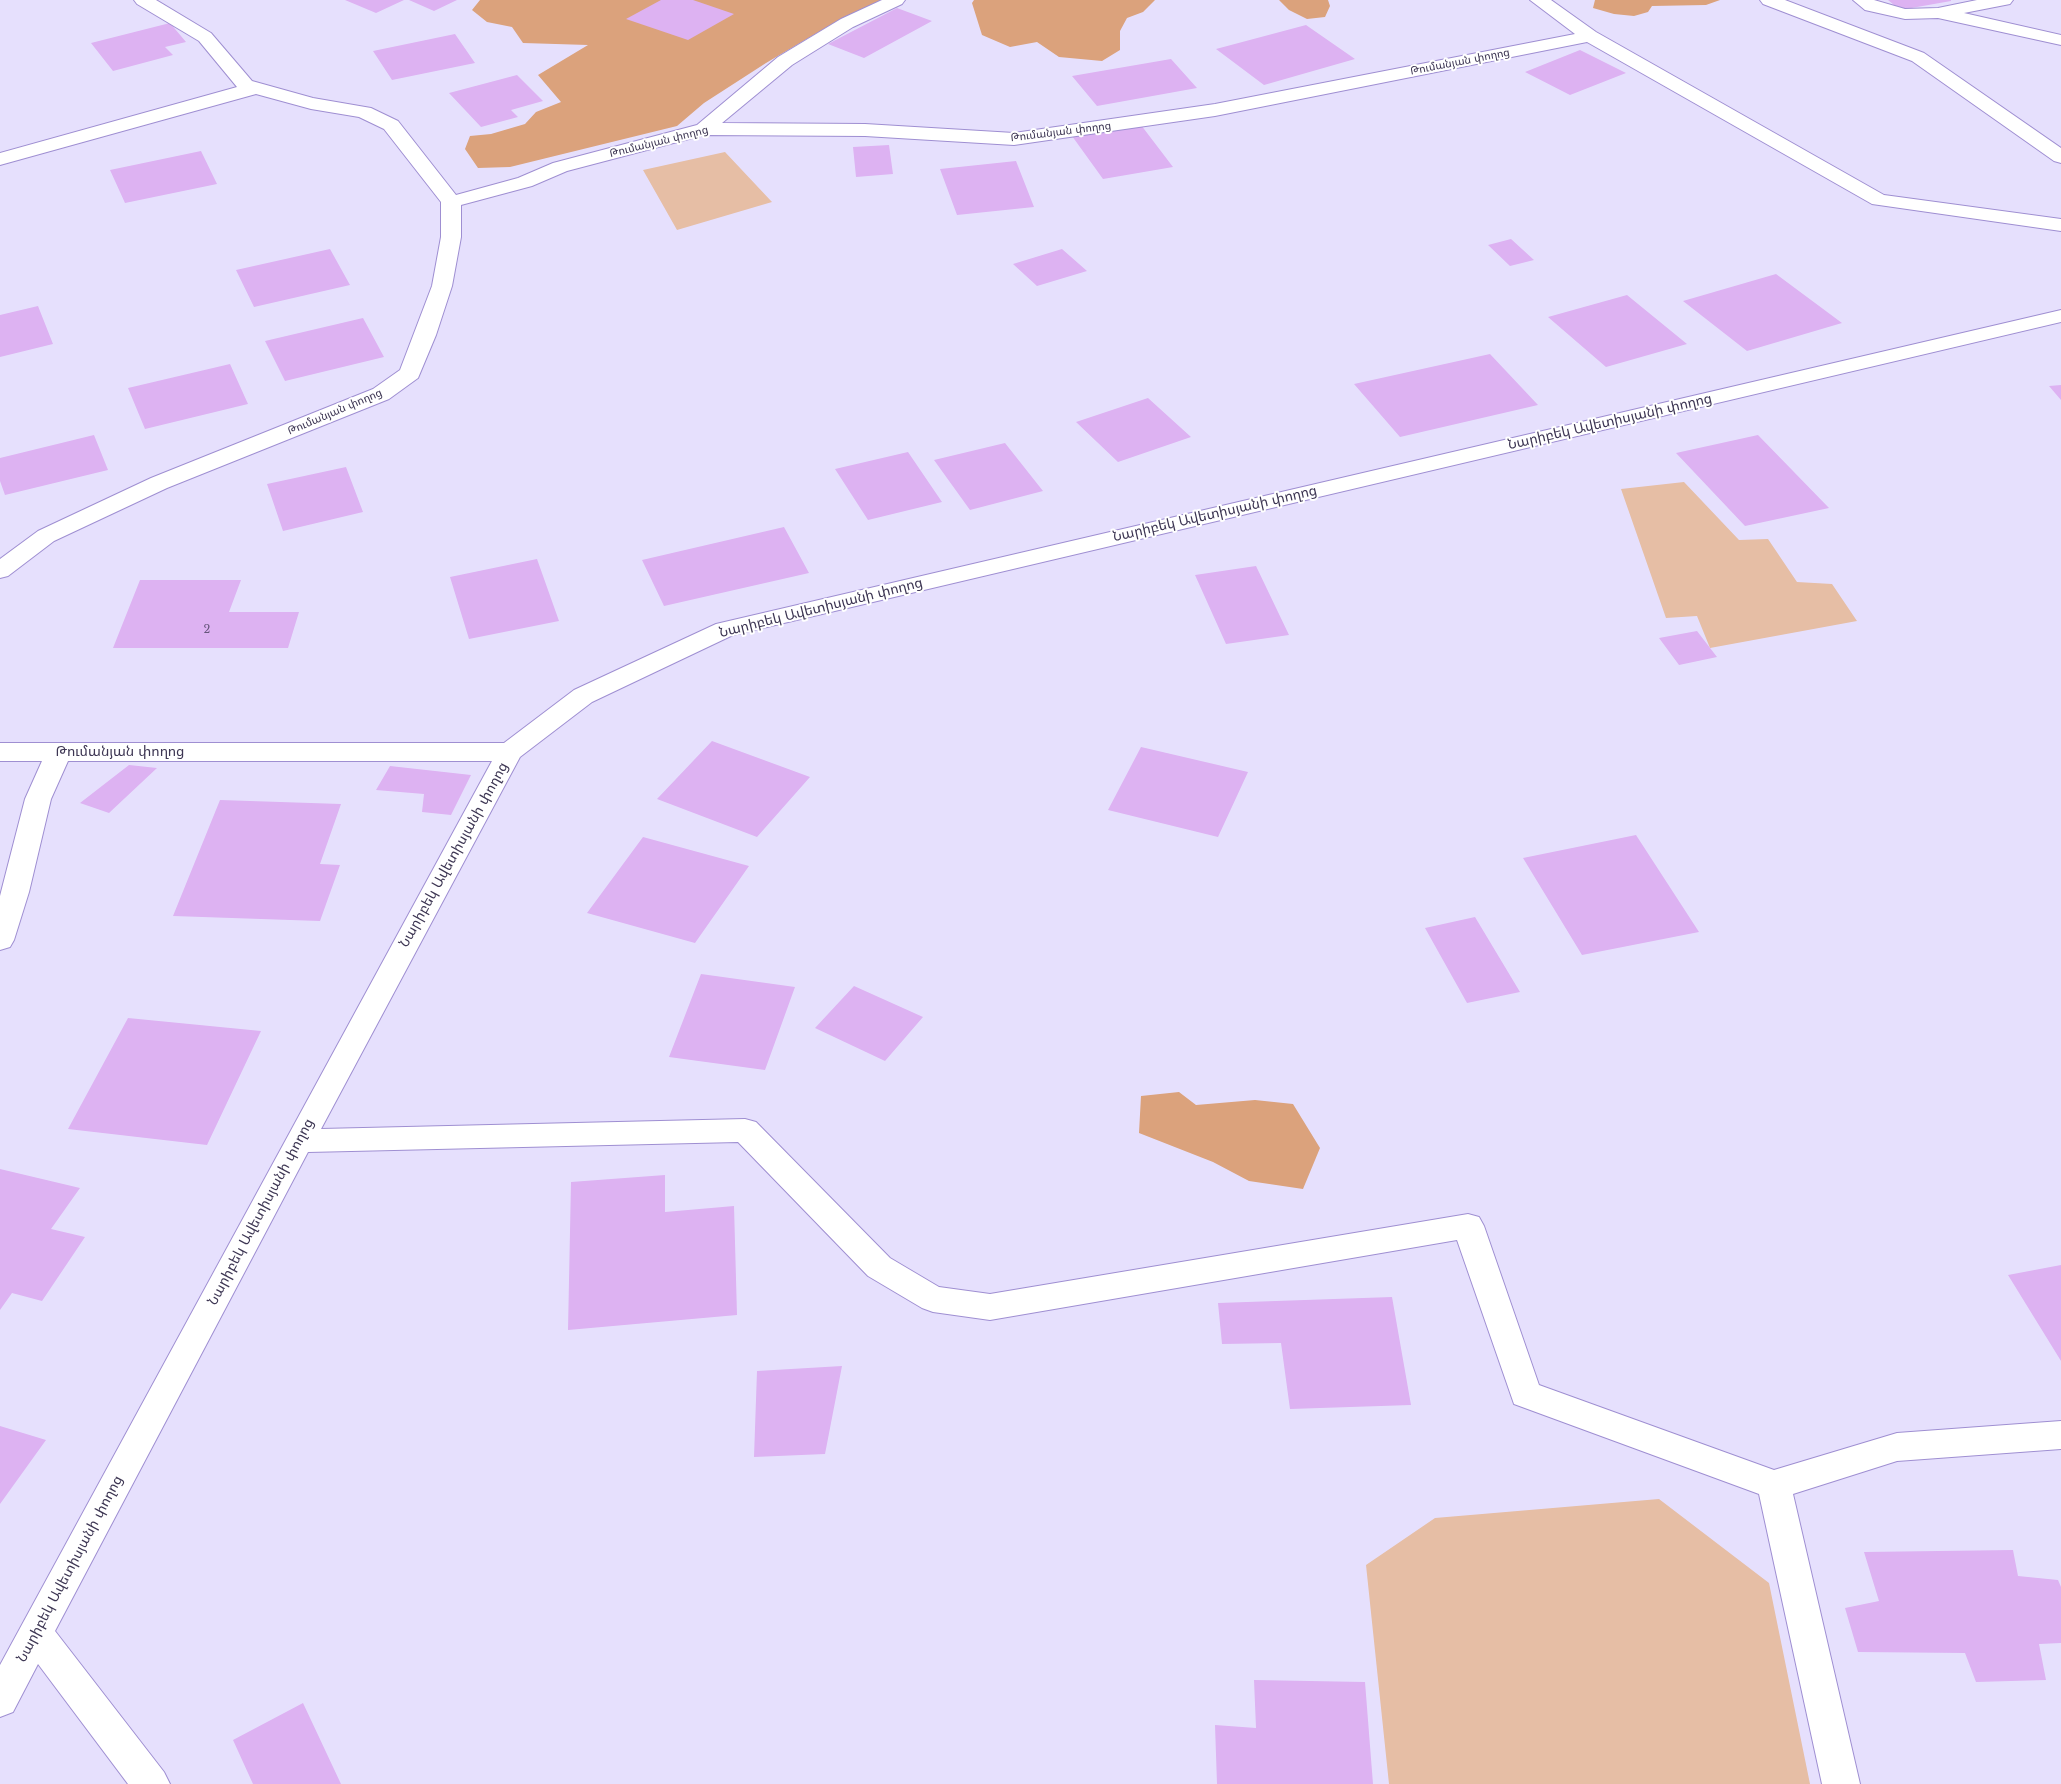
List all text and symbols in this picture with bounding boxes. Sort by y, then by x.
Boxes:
street label: Թումանյան փողոց [1409,46,1511,78]
street label: Թումանյան փողոց [1010,119,1112,145]
street label: Թումանյան փողոց [608,123,710,161]
street label: Թումանյան փողոց [286,386,384,438]
street label: Նարիբեկ Ավետիսյանի փողոց [1506,390,1714,454]
street label: Նարիբեկ Ավետիսյանի փողոց [1111,482,1319,546]
street label: Նարիբեկ Ավետիսյանի փողոց [718,575,924,641]
house number: 2 [204,623,210,637]
street label: Թումանյան փողոց [56,744,184,760]
street label: Նարիբեկ Ավետիսյանի փողոց [396,759,512,951]
street label: Նարիբեկ Ավետիսյանի փողոց [204,1116,318,1308]
street label: Նարիբեկ Ավետիսյանի փողոց [13,1473,127,1665]

